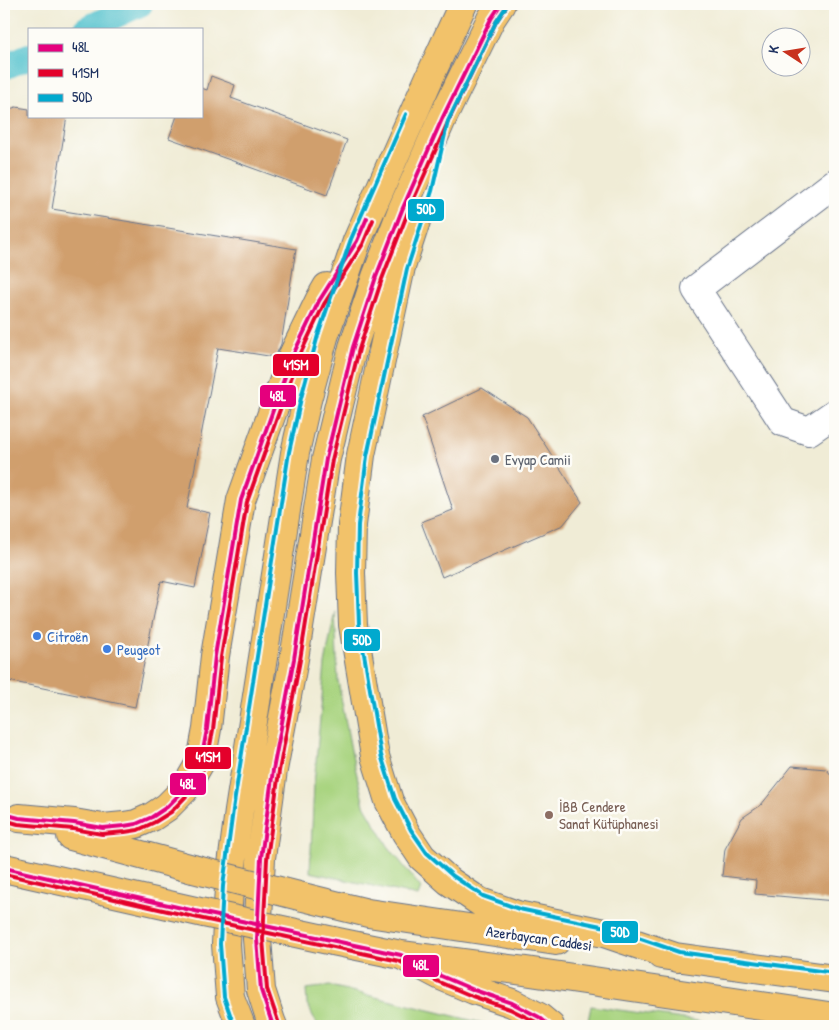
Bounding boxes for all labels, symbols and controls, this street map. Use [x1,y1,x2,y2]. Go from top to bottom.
legend [28,28,202,118]
north arrow [762,28,812,78]
text: 48L [72,36,90,57]
text: K [763,43,783,55]
text: 41SM [72,62,99,83]
text: 50D [72,86,93,107]
line badge: 50D [407,198,445,222]
text: 50D [417,199,436,218]
line badge: 41SM [272,353,320,377]
text: 41SM [283,355,309,374]
line badge: 48L [259,384,297,408]
text: 48L [270,386,287,405]
place label: Evyap Camii [505,449,571,470]
marker: Evyap Camii [489,453,501,465]
place label: Citroën [47,626,89,647]
line badge: 50D [343,628,381,652]
marker: Citroën [31,630,43,642]
text: 50D [353,630,372,649]
place label: Peugeot [117,639,161,660]
marker: Peugeot [101,643,113,655]
line badge: 41SM [184,746,232,770]
text: 41SM [195,747,221,766]
line badge: 48L [169,772,207,796]
text: 48L [180,774,197,793]
place label: İBB Cendere Sanat Kütüphanesi [559,796,659,834]
marker: İBB Cendere Sanat Kütüphanesi [543,809,555,821]
street label: Azerbaycan Caddesi [485,920,593,956]
line badge: 50D [601,920,639,944]
text: 50D [611,922,630,941]
line badge: 48L [402,954,440,978]
text: 48L [413,955,430,974]

